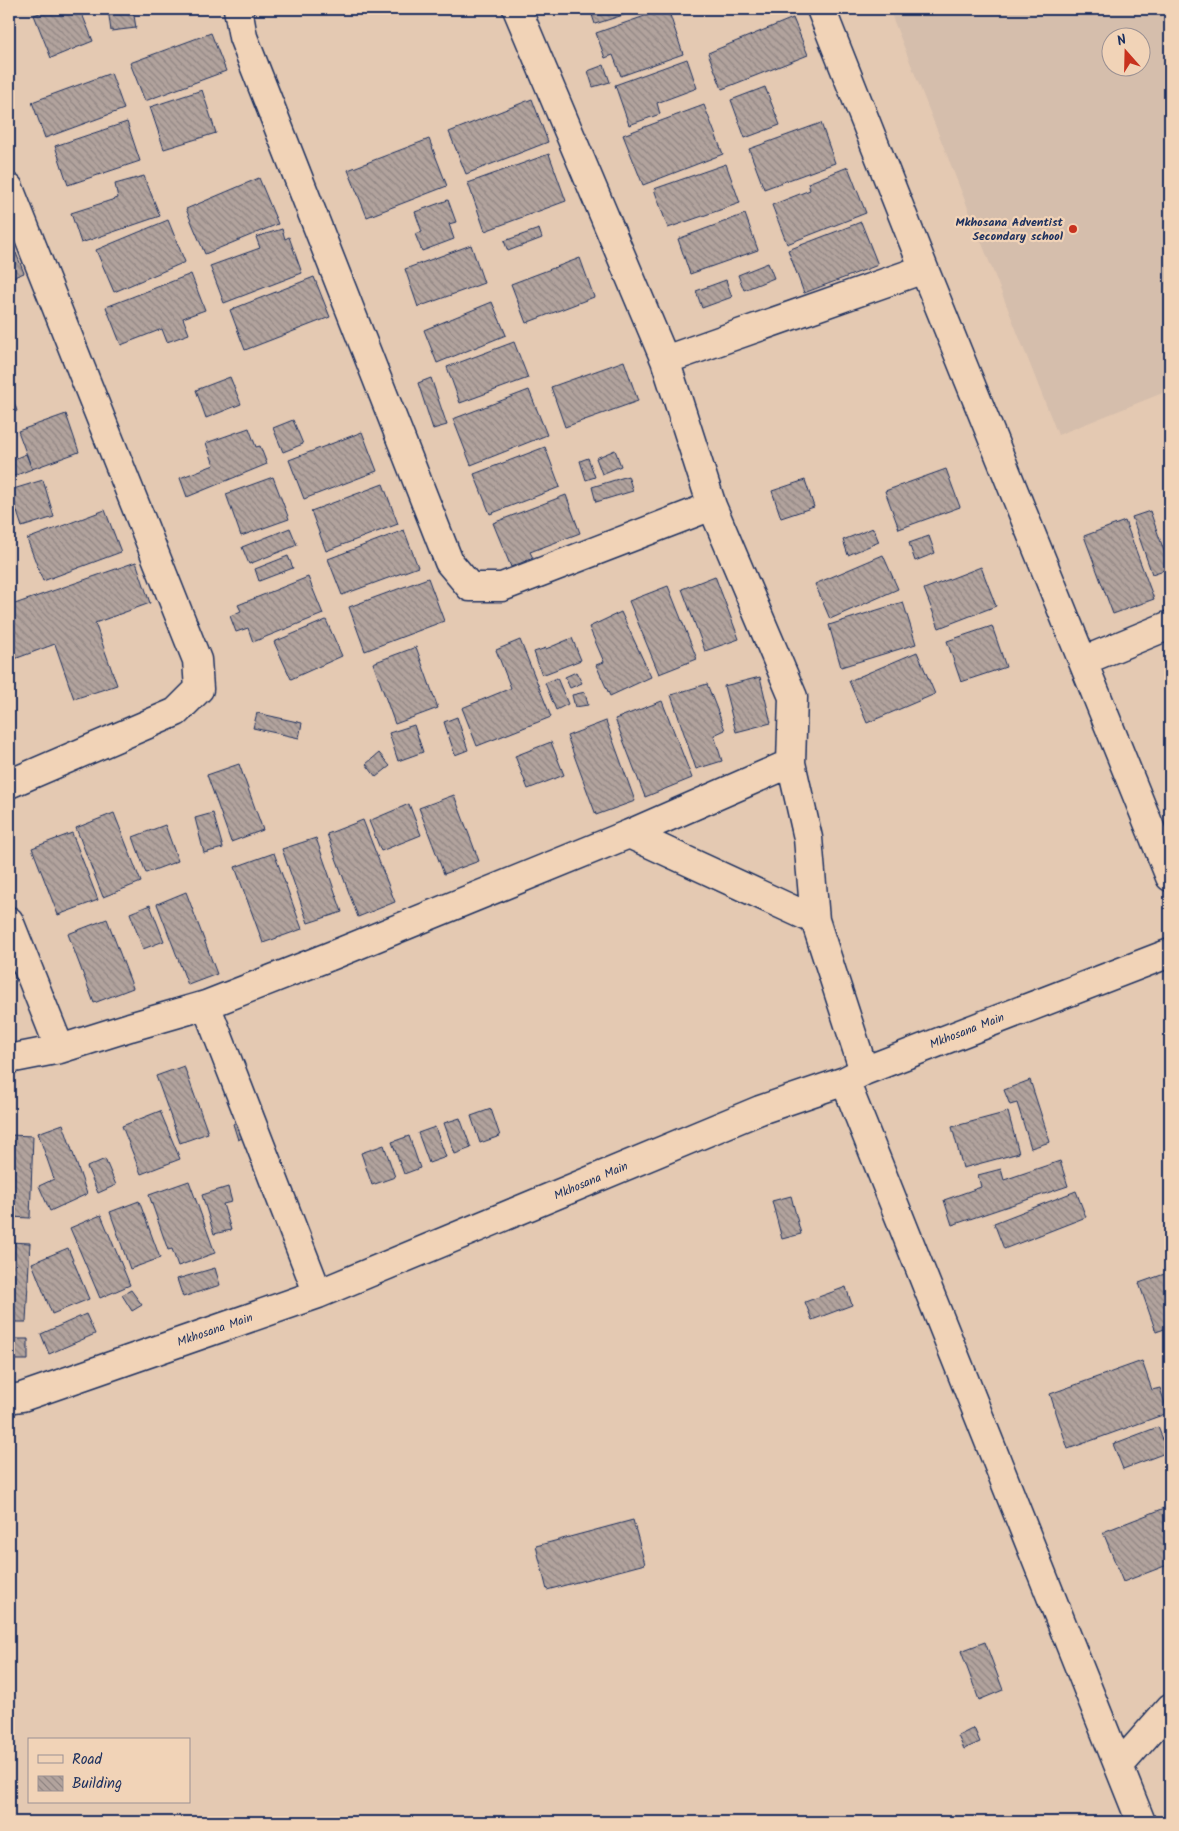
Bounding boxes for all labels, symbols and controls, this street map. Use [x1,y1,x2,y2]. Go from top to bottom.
north arrow [1102,28,1152,78]
text: N [1114,29,1130,53]
place label: Mkhosana Adventist Secondary school [956,213,1064,246]
marker: Mkhosana Adventist Secondary school [1067,223,1079,235]
street label: Mkhosana Main [927,1008,1007,1054]
street label: Mkhosana Main [551,1157,631,1205]
street label: Mkhosana Main [175,1308,255,1352]
legend [28,1738,190,1804]
text: Road [72,1748,103,1772]
text: Building [72,1772,122,1796]

